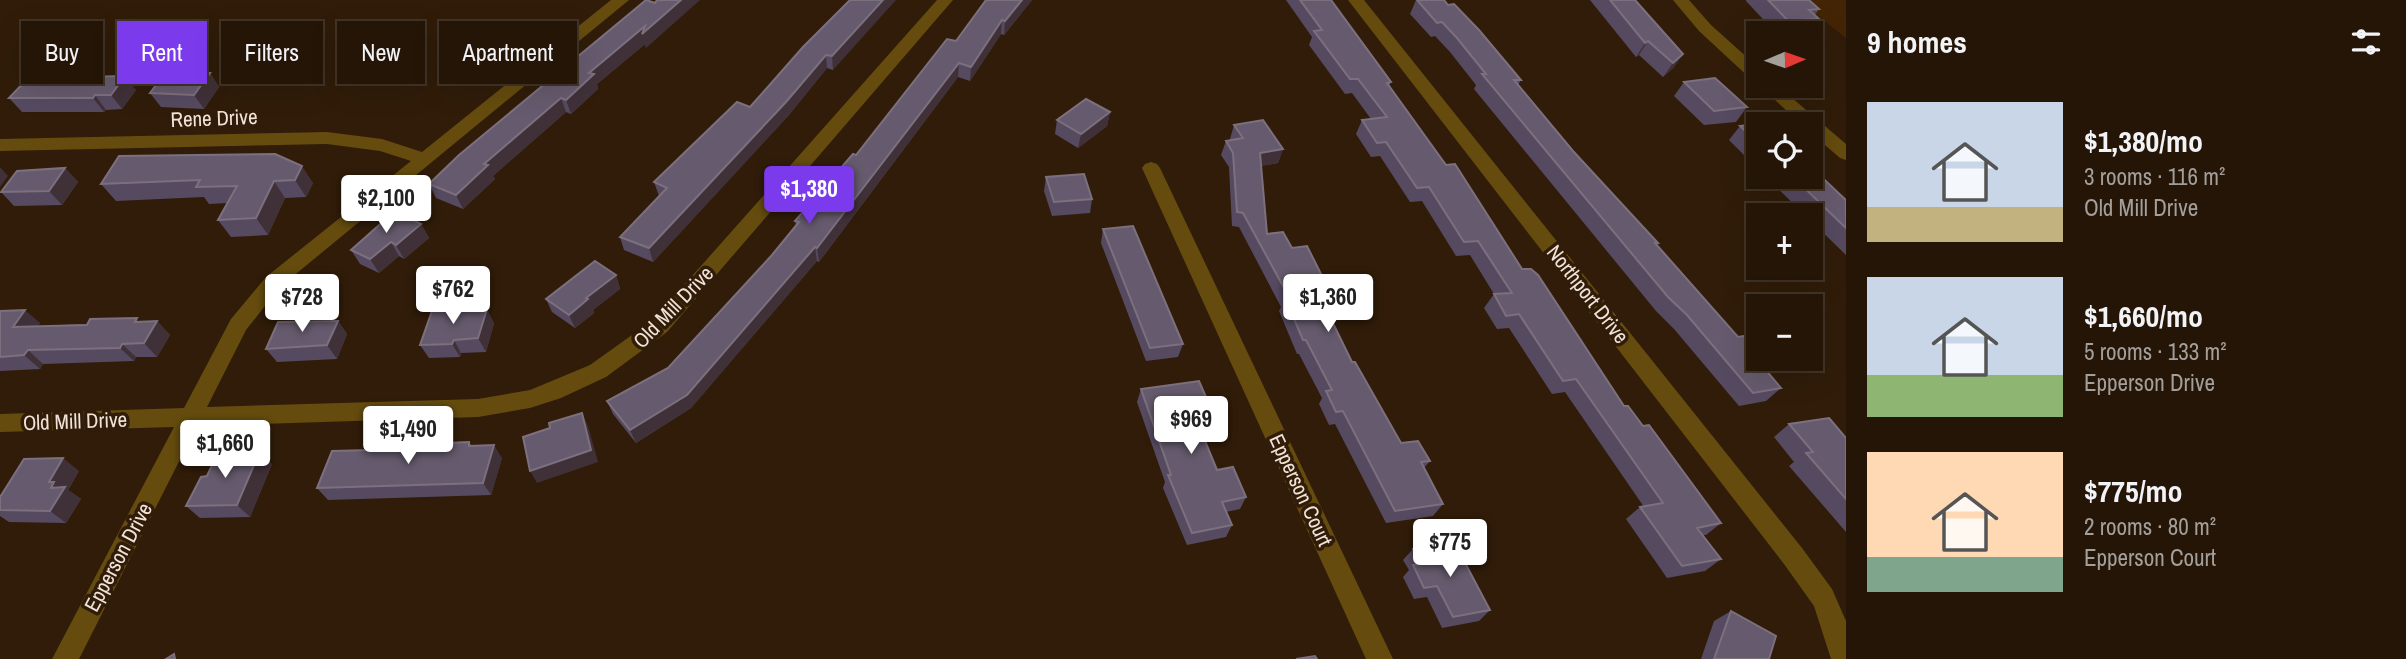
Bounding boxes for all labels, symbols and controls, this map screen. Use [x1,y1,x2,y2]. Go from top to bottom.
chip: Buy [21,21,103,84]
chip: Rent [117,21,207,84]
chip: Filters [221,21,323,84]
chip: New [337,21,425,84]
chip: Apartment [439,21,577,84]
north arrow [1746,21,1824,98]
map controls [1746,21,1823,371]
text: 9 homes [1867,22,1967,62]
icon: filters [2347,23,2385,61]
street label: Rene Drive [170,102,258,134]
button: locate [1746,112,1823,189]
text: $1,380/mo [2084,121,2203,161]
icon: home [1923,130,2007,214]
text: 3 rooms · 116 m² [2084,161,2225,192]
pin: $1,380 [752,166,866,226]
text: $1,380 [780,173,838,204]
pin: $2,100 [329,176,443,235]
text: $2,100 [357,182,415,213]
text: Old Mill Drive [2084,192,2198,223]
button: + [1746,203,1823,280]
street label: Northport Drive [1540,239,1636,349]
street label: Old Mill Drive [626,259,720,355]
pin: $762 [412,266,494,326]
text: $762 [432,273,474,304]
pin: $728 [261,274,343,334]
pin: $1,360 [1271,274,1385,334]
text: $728 [281,281,323,312]
text: $1,360 [1299,281,1357,312]
button: − [1746,294,1823,371]
text: $1,660/mo [2084,296,2203,336]
icon: home [1923,305,2007,389]
text: 5 rooms · 133 m² [2084,336,2227,367]
text: Epperson Drive [2084,367,2215,398]
pin: $969 [1150,396,1232,456]
text: $969 [1170,403,1212,434]
street label: Old Mill Drive [22,405,128,437]
pin: $1,490 [351,406,465,466]
text: $1,490 [379,413,437,444]
pin: $1,660 [168,420,282,480]
text: $1,660 [196,427,254,458]
street label: Epperson Court [1262,429,1340,551]
text: $775/mo [2084,471,2182,511]
icon: home [1923,480,2007,564]
street label: Epperson Drive [77,497,159,617]
text: 2 rooms · 80 m² [2084,511,2216,542]
pin: $775 [1409,520,1491,579]
text: $775 [1429,526,1471,557]
text: Epperson Court [2084,542,2216,573]

